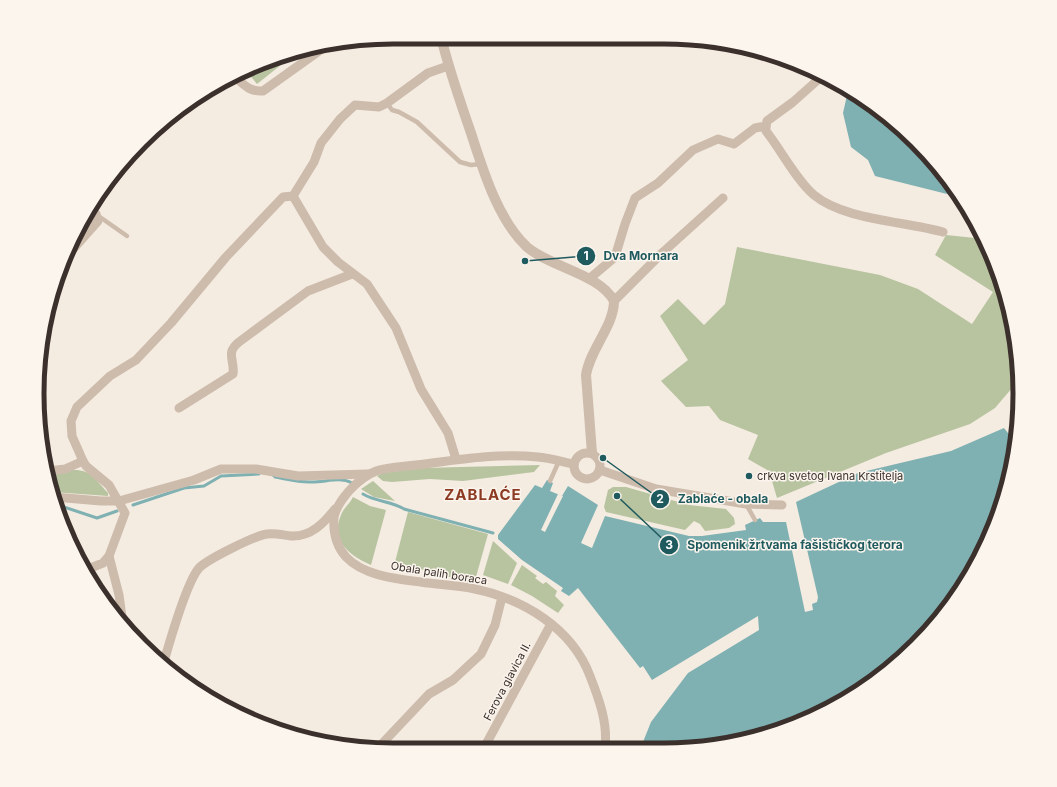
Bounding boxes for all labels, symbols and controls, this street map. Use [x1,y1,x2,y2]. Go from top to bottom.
callout: Dva Mornara [576,244,687,268]
text: 1 [583,248,589,263]
text: Dva Mornara [603,248,679,263]
place label: crkva svetog Ivana Krstitelja [757,469,903,483]
marker: crkva svetog Ivana Krstitelja [744,471,754,481]
district label: ZABLAĆE [444,485,522,504]
callout: Zablaće - obala [650,487,777,511]
text: 2 [656,491,664,506]
text: Zablaće - obala [678,491,768,506]
callout: Spomenik žrtvama fašističkog terora [659,533,911,557]
text: 3 [665,537,673,552]
text: Spomenik žrtvama fašističkog terora [687,537,903,552]
street label: Obala palih boraca [390,558,488,588]
street label: Ferova glavica II. [480,639,534,723]

